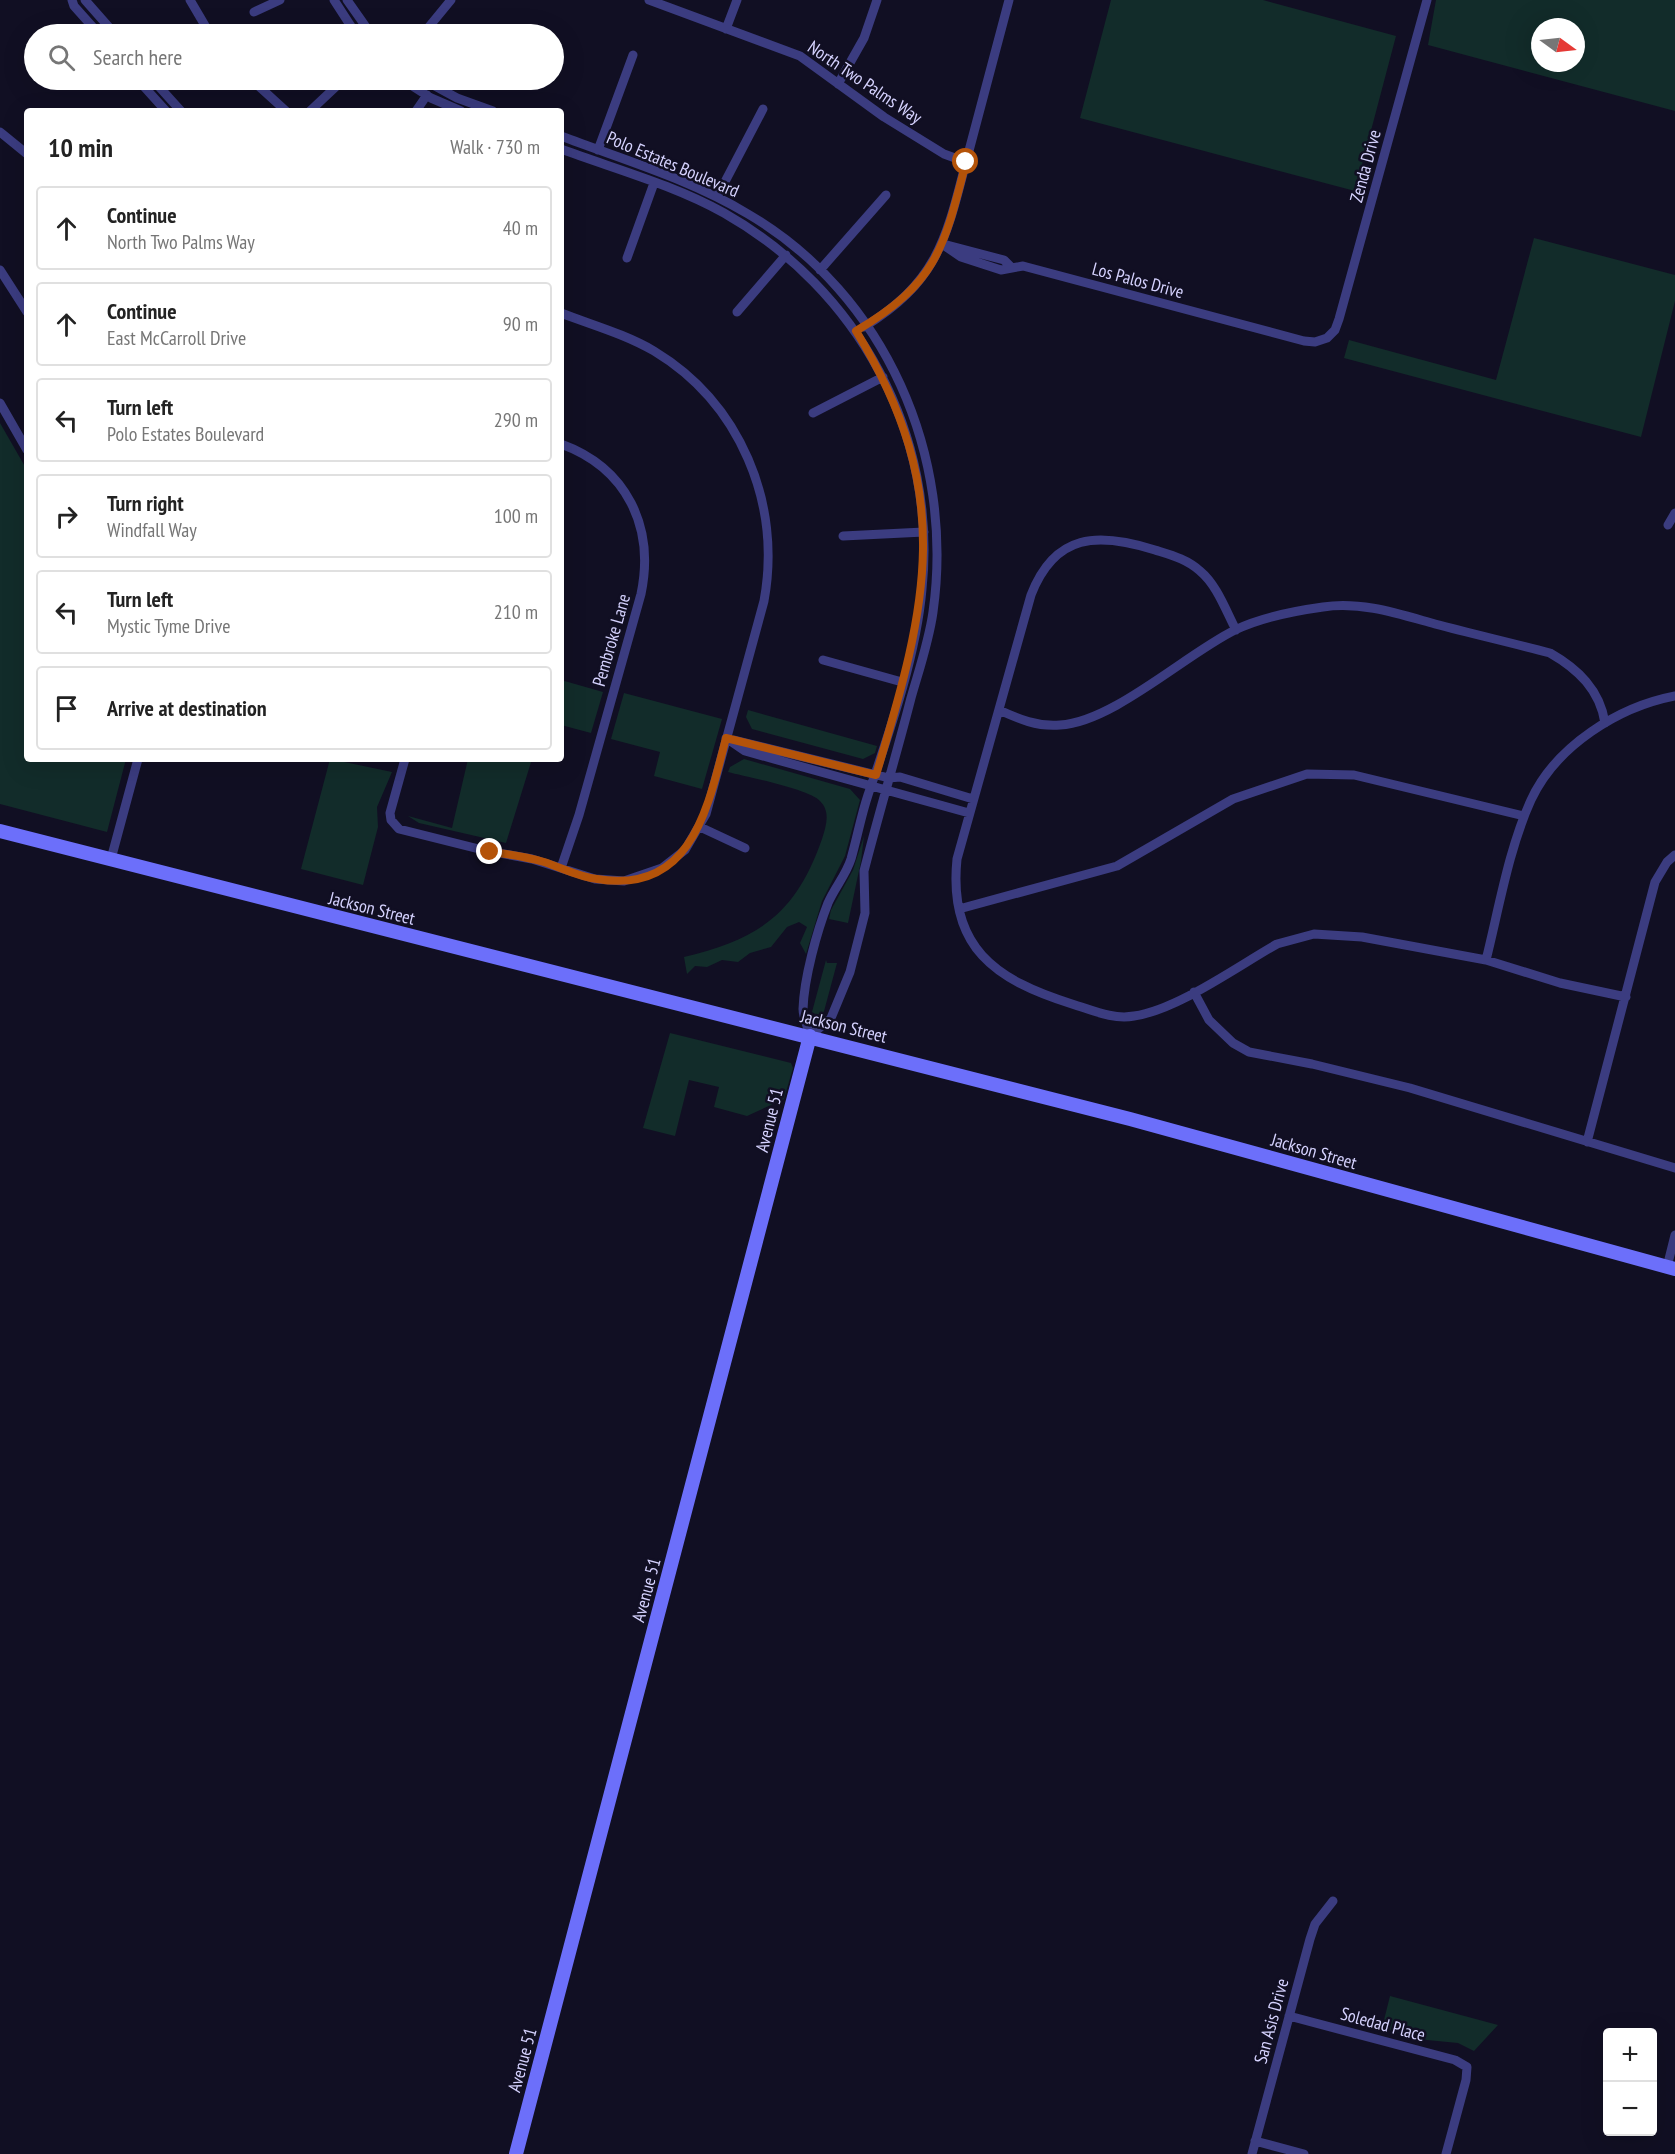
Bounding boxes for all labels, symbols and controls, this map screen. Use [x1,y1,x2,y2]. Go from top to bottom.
north arrow [1531,18,1585,72]
search box [24,24,564,90]
street label: North Two Palms Way [803,35,927,129]
icon: search [45,41,78,74]
text: Search here [93,43,182,71]
street label: Polo Estates Boulevard [603,126,743,202]
street label: Zenda Drive [1344,127,1386,205]
text: 10 min [48,131,113,164]
text: Walk · 730 m [450,134,540,160]
route start [952,148,978,174]
text: Continue [107,201,177,229]
icon: ahead [50,212,83,245]
text: 40 m [503,215,538,241]
text: North Two Palms Way [107,229,255,255]
street label: Los Palos Drive [1090,257,1186,303]
text: Continue [107,297,177,325]
icon: ahead [50,308,83,341]
text: 90 m [503,311,538,337]
text: East McCarroll Drive [107,325,246,351]
text: Turn left [107,393,173,421]
icon: left [50,404,83,437]
text: 290 m [494,407,538,433]
text: Polo Estates Boulevard [107,421,264,447]
text: Turn right [107,489,184,517]
icon: right [50,500,83,533]
text: 100 m [494,503,538,529]
text: Windfall Way [107,517,197,543]
text: Turn left [107,585,173,613]
street label: Pembroke Lane [587,591,635,689]
icon: left [50,596,83,629]
text: 210 m [494,599,538,625]
text: Mystic Tyme Drive [107,613,231,639]
icon: arrive [50,692,83,725]
text: Arrive at destination [107,694,267,722]
route end [476,838,502,864]
street label: Jackson Street [326,886,417,930]
street label: Jackson Street [798,1004,889,1048]
street label: Avenue 51 [750,1085,788,1155]
street label: Jackson Street [1268,1128,1359,1174]
street label: Avenue 51 [626,1555,666,1625]
street label: San Asis Drive [1249,1976,1293,2066]
street label: Soledad Place [1338,2002,1428,2046]
street label: Avenue 51 [502,2025,542,2095]
map controls [1603,2028,1657,2136]
button: + [1603,2028,1657,2082]
button: − [1603,2082,1657,2136]

